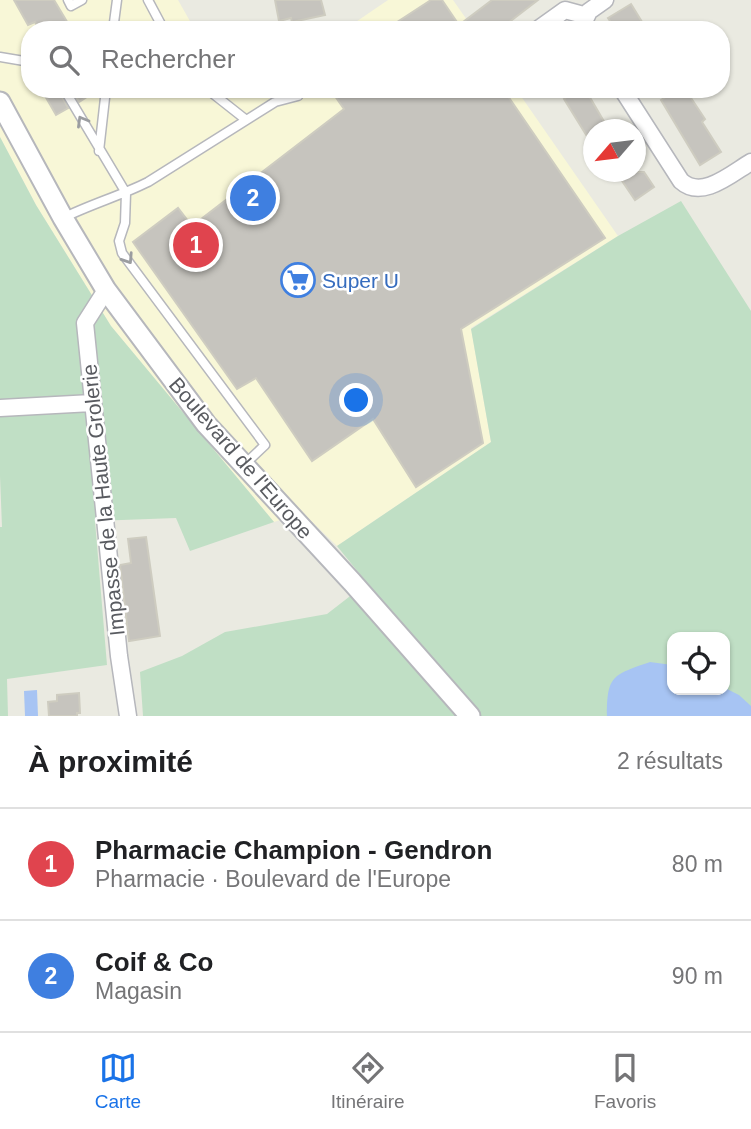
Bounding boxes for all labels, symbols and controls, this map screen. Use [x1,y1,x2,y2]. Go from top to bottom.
search box [21,21,730,98]
icon: search [45,41,83,79]
text: Rechercher [101,44,235,74]
one-way arrow [77,115,90,128]
north arrow [583,119,646,182]
pin: 2 [230,172,276,224]
pin: 1 [173,219,219,271]
one-way arrow [119,251,132,264]
supermarket icon: Super U [279,261,317,299]
place label: Super U [322,269,399,292]
street label: Impasse de la Haute Grolerie [77,363,129,637]
street label: Boulevard de l'Europe [165,373,317,543]
your location [339,383,373,417]
map controls [667,632,730,695]
button: locate [667,632,730,695]
text: À proximité [28,745,193,778]
text: 2 résultats [617,748,723,774]
text: Pharmacie Champion - Gendron [95,835,492,865]
text: 1 [45,851,57,877]
text: 80 m [672,851,723,877]
text: Pharmacie · Boulevard de l'Europe [95,866,451,892]
text: Coif & Co [95,947,213,977]
text: 2 [45,963,57,989]
text: 90 m [672,963,723,989]
text: Magasin [95,978,182,1004]
tab: Carte [95,1049,141,1113]
tab: Itinéraire [331,1049,405,1113]
tab: Favoris [594,1049,656,1113]

